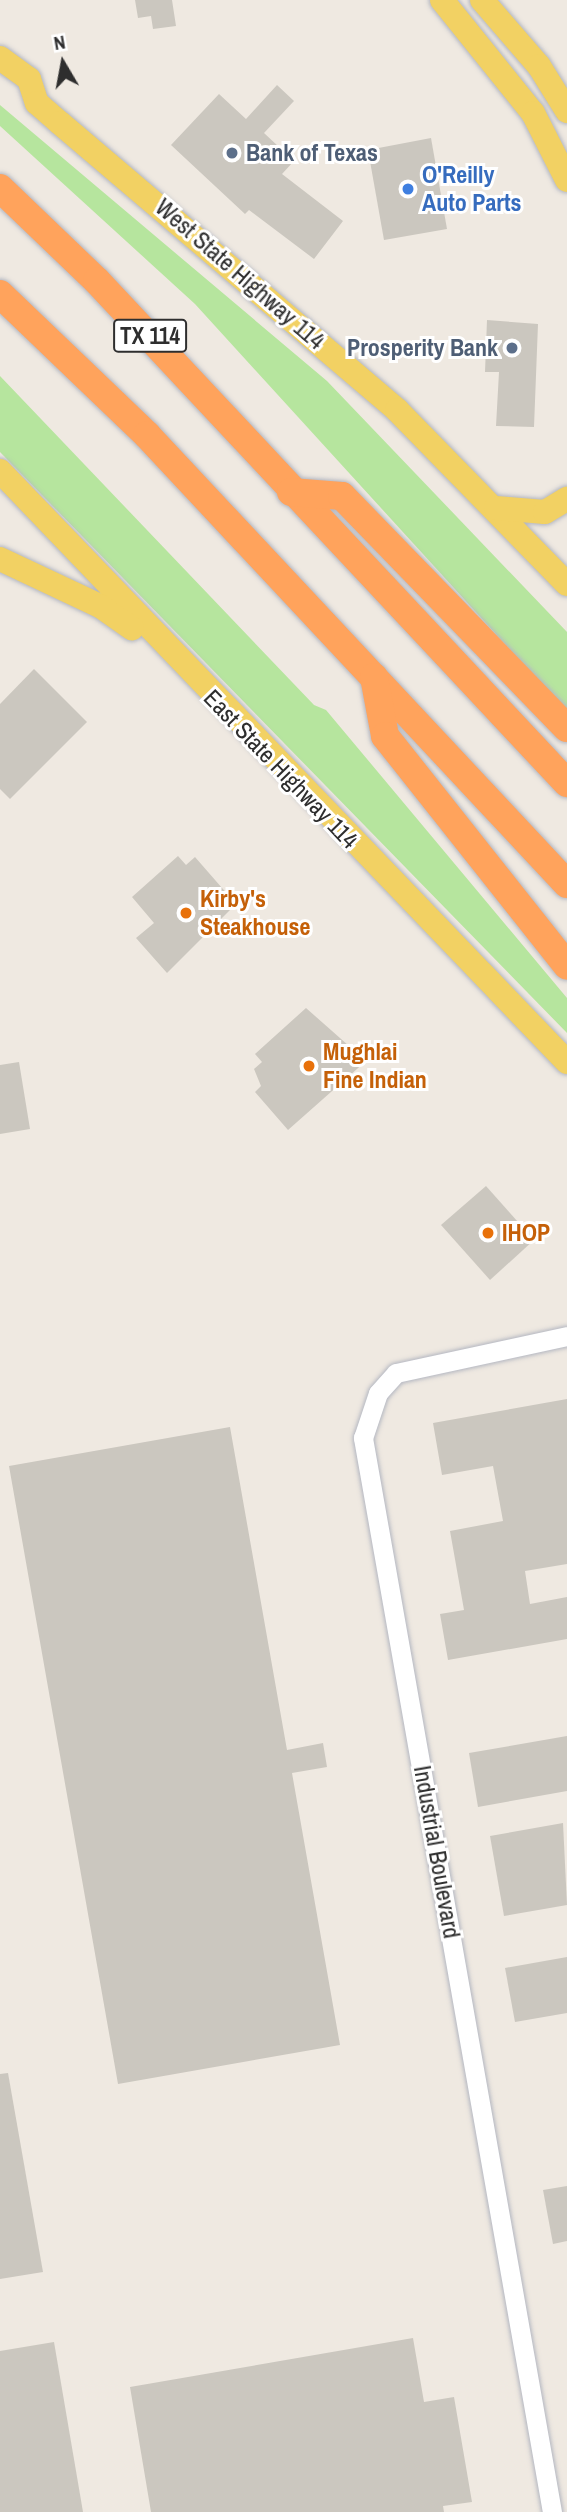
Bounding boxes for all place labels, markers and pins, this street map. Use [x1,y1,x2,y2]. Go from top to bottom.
place label: Bank of Texas [246,139,378,167]
marker: Bank of Texas [224,145,240,161]
place label: O'Reilly Auto Parts [422,161,522,217]
marker: O'Reilly Auto Parts [400,181,416,197]
place label: Prosperity Bank [347,334,498,362]
marker: Prosperity Bank [504,340,520,356]
place label: Kirby's Steakhouse [200,885,310,941]
marker: Kirby's Steakhouse [178,905,194,921]
place label: Mughlai Fine Indian [323,1038,427,1094]
marker: Mughlai Fine Indian [301,1058,317,1074]
place label: IHOP [502,1219,550,1247]
marker: IHOP [480,1225,496,1241]

